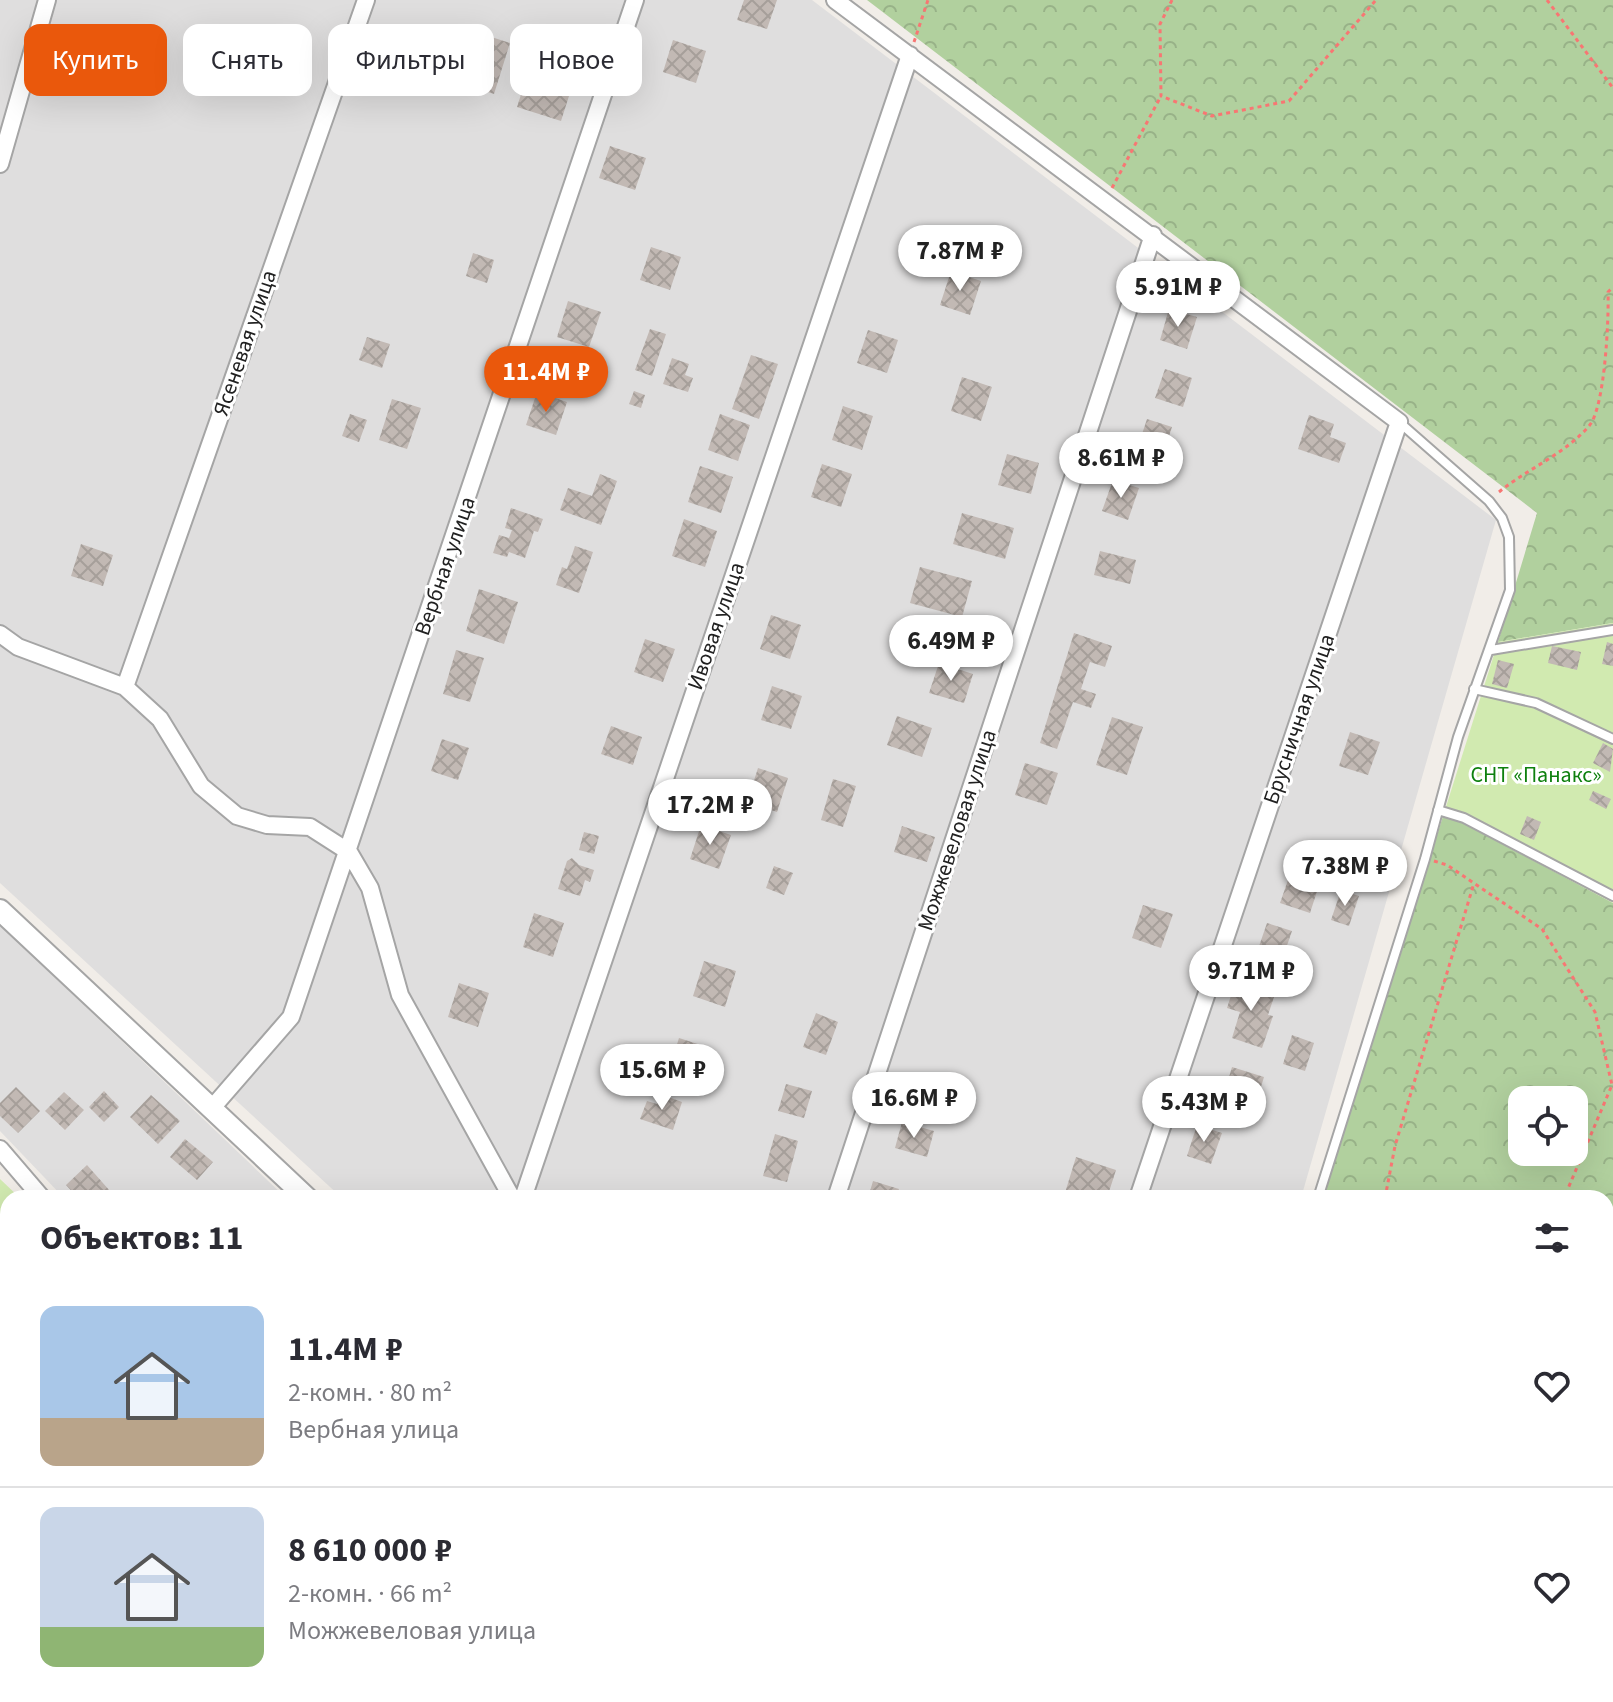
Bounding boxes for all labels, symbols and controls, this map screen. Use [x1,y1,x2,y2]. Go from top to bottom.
chip: Купить [24,24,167,96]
chip: Снять [183,24,312,96]
chip: Фильтры [328,24,494,96]
chip: Новое [510,24,642,96]
pin: 7.87M ₽ [886,225,1034,293]
text: 7.87M ₽ [916,232,1004,269]
pin: 5.91M ₽ [1104,261,1252,329]
street label: Ясеневая улица [205,266,285,420]
text: 5.91M ₽ [1134,268,1222,305]
pin: 11.4M ₽ [472,346,620,414]
text: 11.4M ₽ [502,353,590,390]
pin: 8.61M ₽ [1047,432,1195,500]
text: 8.61M ₽ [1077,439,1165,476]
street label: Вербная улица [406,492,484,640]
street label: Ивовая улица [679,558,753,694]
pin: 6.49M ₽ [877,615,1025,683]
text: 6.49M ₽ [907,622,995,659]
street label: Брусничная улица [1255,630,1343,808]
street label: Можжевеловая улица [909,725,1005,935]
park label: СНТ «Панакс» [1470,759,1602,791]
pin: 17.2M ₽ [636,779,784,847]
text: 17.2M ₽ [666,786,754,823]
pin: 7.38M ₽ [1271,840,1419,908]
text: 7.38M ₽ [1301,847,1389,884]
pin: 9.71M ₽ [1177,945,1325,1013]
text: 9.71M ₽ [1207,952,1295,989]
pin: 15.6M ₽ [588,1044,736,1112]
text: 15.6M ₽ [618,1051,706,1088]
pin: 16.6M ₽ [840,1072,988,1140]
pin: 5.43M ₽ [1130,1076,1278,1144]
text: 16.6M ₽ [870,1079,958,1116]
text: 5.43M ₽ [1160,1083,1248,1120]
map controls [1508,1086,1588,1166]
button: locate [1508,1086,1588,1166]
text: Объектов: 11 [40,1214,243,1263]
icon: filters [1530,1216,1574,1260]
text: 11.4M ₽ [288,1325,403,1374]
icon: home [104,1338,200,1434]
icon: heart [1530,1364,1574,1408]
text: 2-комн. · 80 m² [288,1374,452,1411]
text: Вербная улица [288,1411,459,1448]
text: 8 610 000 ₽ [288,1526,452,1575]
icon: home [104,1539,200,1635]
icon: heart [1530,1565,1574,1609]
text: 2-комн. · 66 m² [288,1575,452,1612]
text: Можжевеловая улица [288,1612,536,1649]

